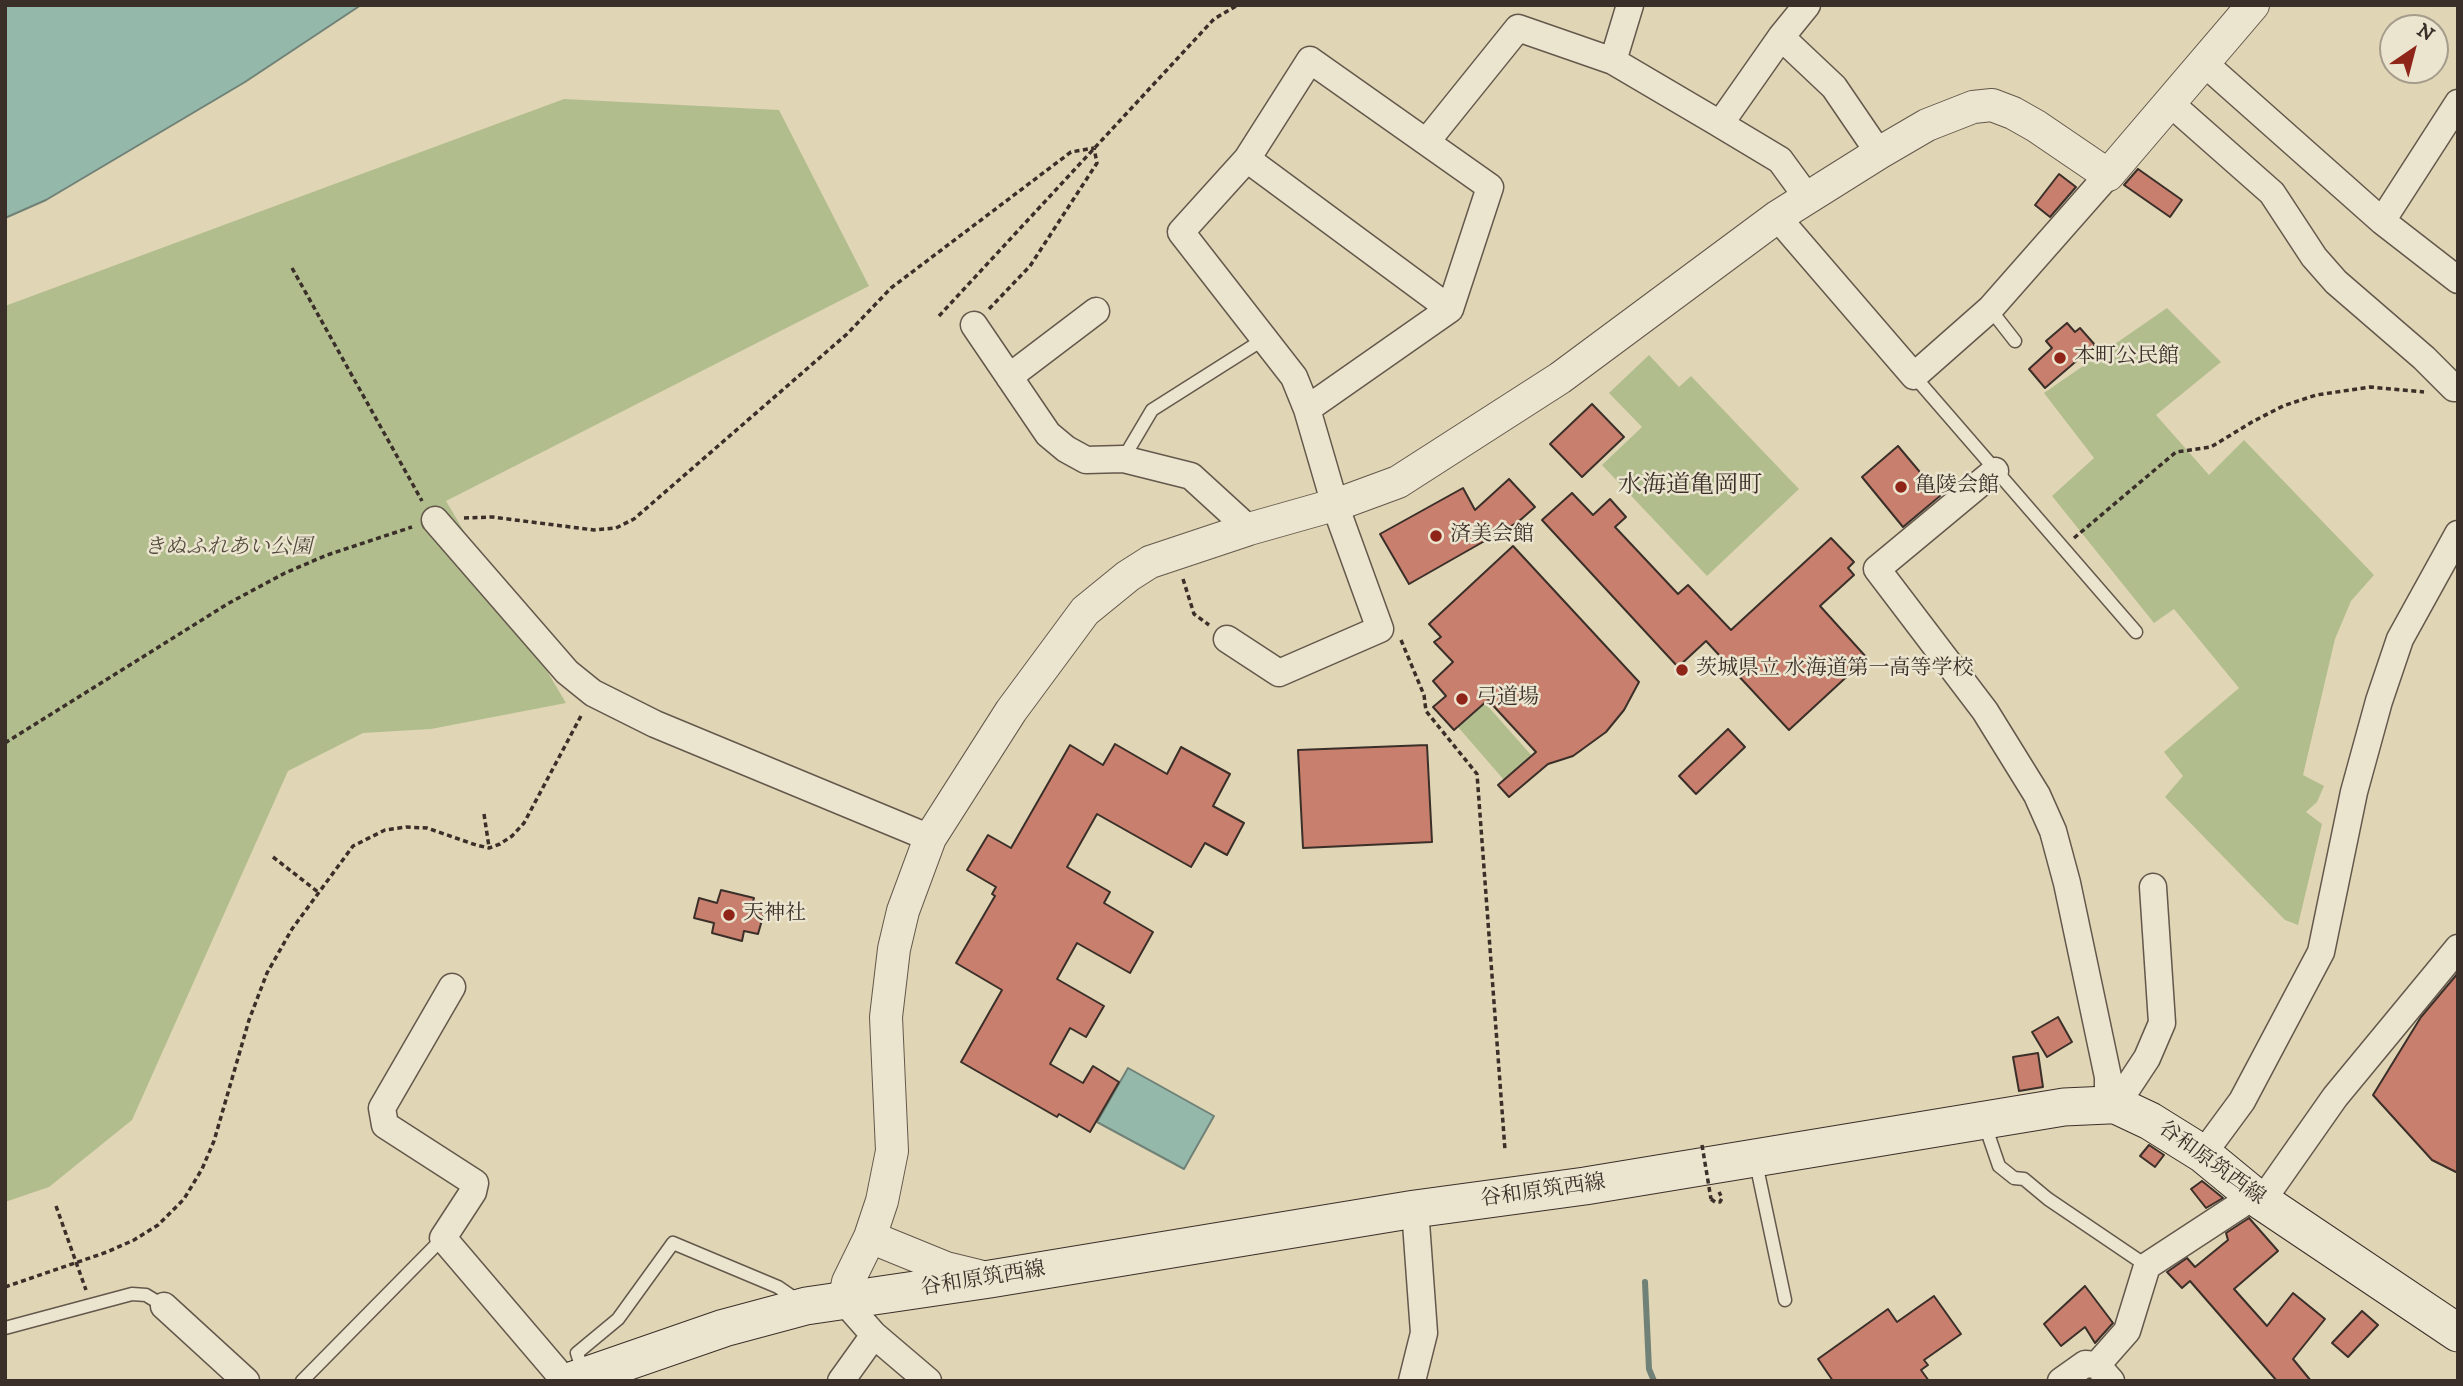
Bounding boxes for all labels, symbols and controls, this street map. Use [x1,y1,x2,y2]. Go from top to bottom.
north arrow [2379,14,2449,84]
text: N [2412,19,2438,47]
place label: 本町公民館 [2074,345,2179,371]
marker: 本町公民館 [2052,350,2068,366]
district label: 水海道亀岡町 [1618,473,1762,501]
place label: 亀陵会館 [1915,474,1999,500]
marker: 亀陵会館 [1893,479,1909,495]
place label: 済美会館 [1450,523,1534,549]
marker: 済美会館 [1428,528,1444,544]
park label: きぬふれあい公園 [144,536,312,562]
place label: 茨城県立 水海道第一高等学校 [1696,657,1974,683]
marker: 茨城県立 水海道第一高等学校 [1674,662,1690,678]
place label: 弓道場 [1476,686,1539,712]
marker: 弓道場 [1454,691,1470,707]
place label: 天神社 [743,902,806,928]
marker: 天神社 [721,907,737,923]
street label: 谷和原筑西線 [2153,1117,2269,1211]
street label: 谷和原筑西線 [1479,1171,1607,1213]
street label: 谷和原筑西線 [919,1258,1047,1302]

